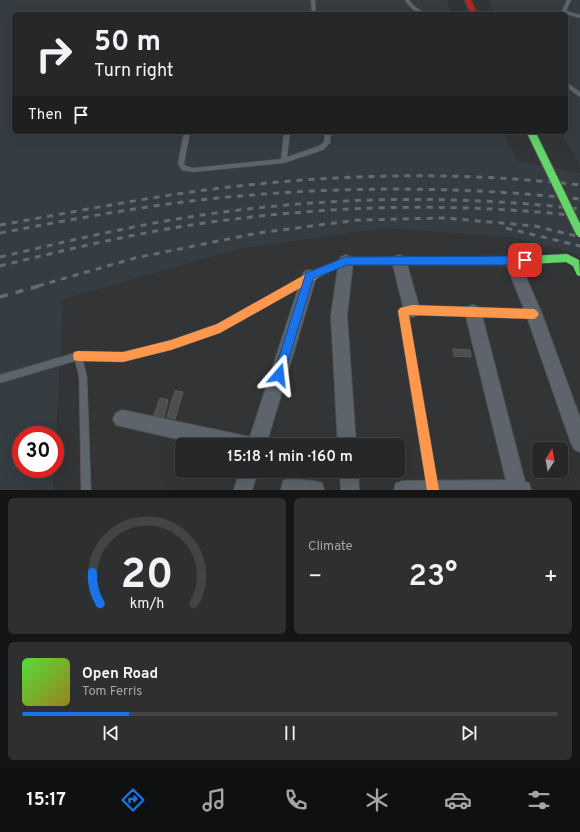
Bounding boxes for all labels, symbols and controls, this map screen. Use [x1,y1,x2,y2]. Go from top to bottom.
text: 50 m [94,25,161,61]
icon: right [28,28,80,80]
text: Turn right [94,60,174,83]
icon: arrive [70,104,92,126]
text: Then [28,106,62,125]
pin [508,243,542,277]
icon: arrive [514,249,536,271]
position arrow [258,354,300,396]
speed limit sign: 30 [12,426,64,478]
north arrow [532,442,568,478]
map controls [532,442,568,478]
text: 15:18 · 1 min · 160 m [227,448,353,467]
text: Climate [308,539,353,555]
text: 20 [121,550,173,603]
text: 23° [409,559,457,596]
text: − [308,564,322,591]
text: + [544,564,558,591]
text: km/h [130,595,164,613]
text: Open Road [82,665,158,684]
text: Tom Ferris [82,684,142,700]
icon: previous [100,722,122,744]
icon: pause [279,722,301,744]
icon: next [458,722,480,744]
icon: directions [119,786,147,814]
icon: music [200,786,228,814]
icon: phone [282,786,310,814]
icon: climate [363,786,391,814]
icon: car [444,786,472,814]
icon: filters [525,786,553,814]
text: 15:17 [27,789,66,812]

